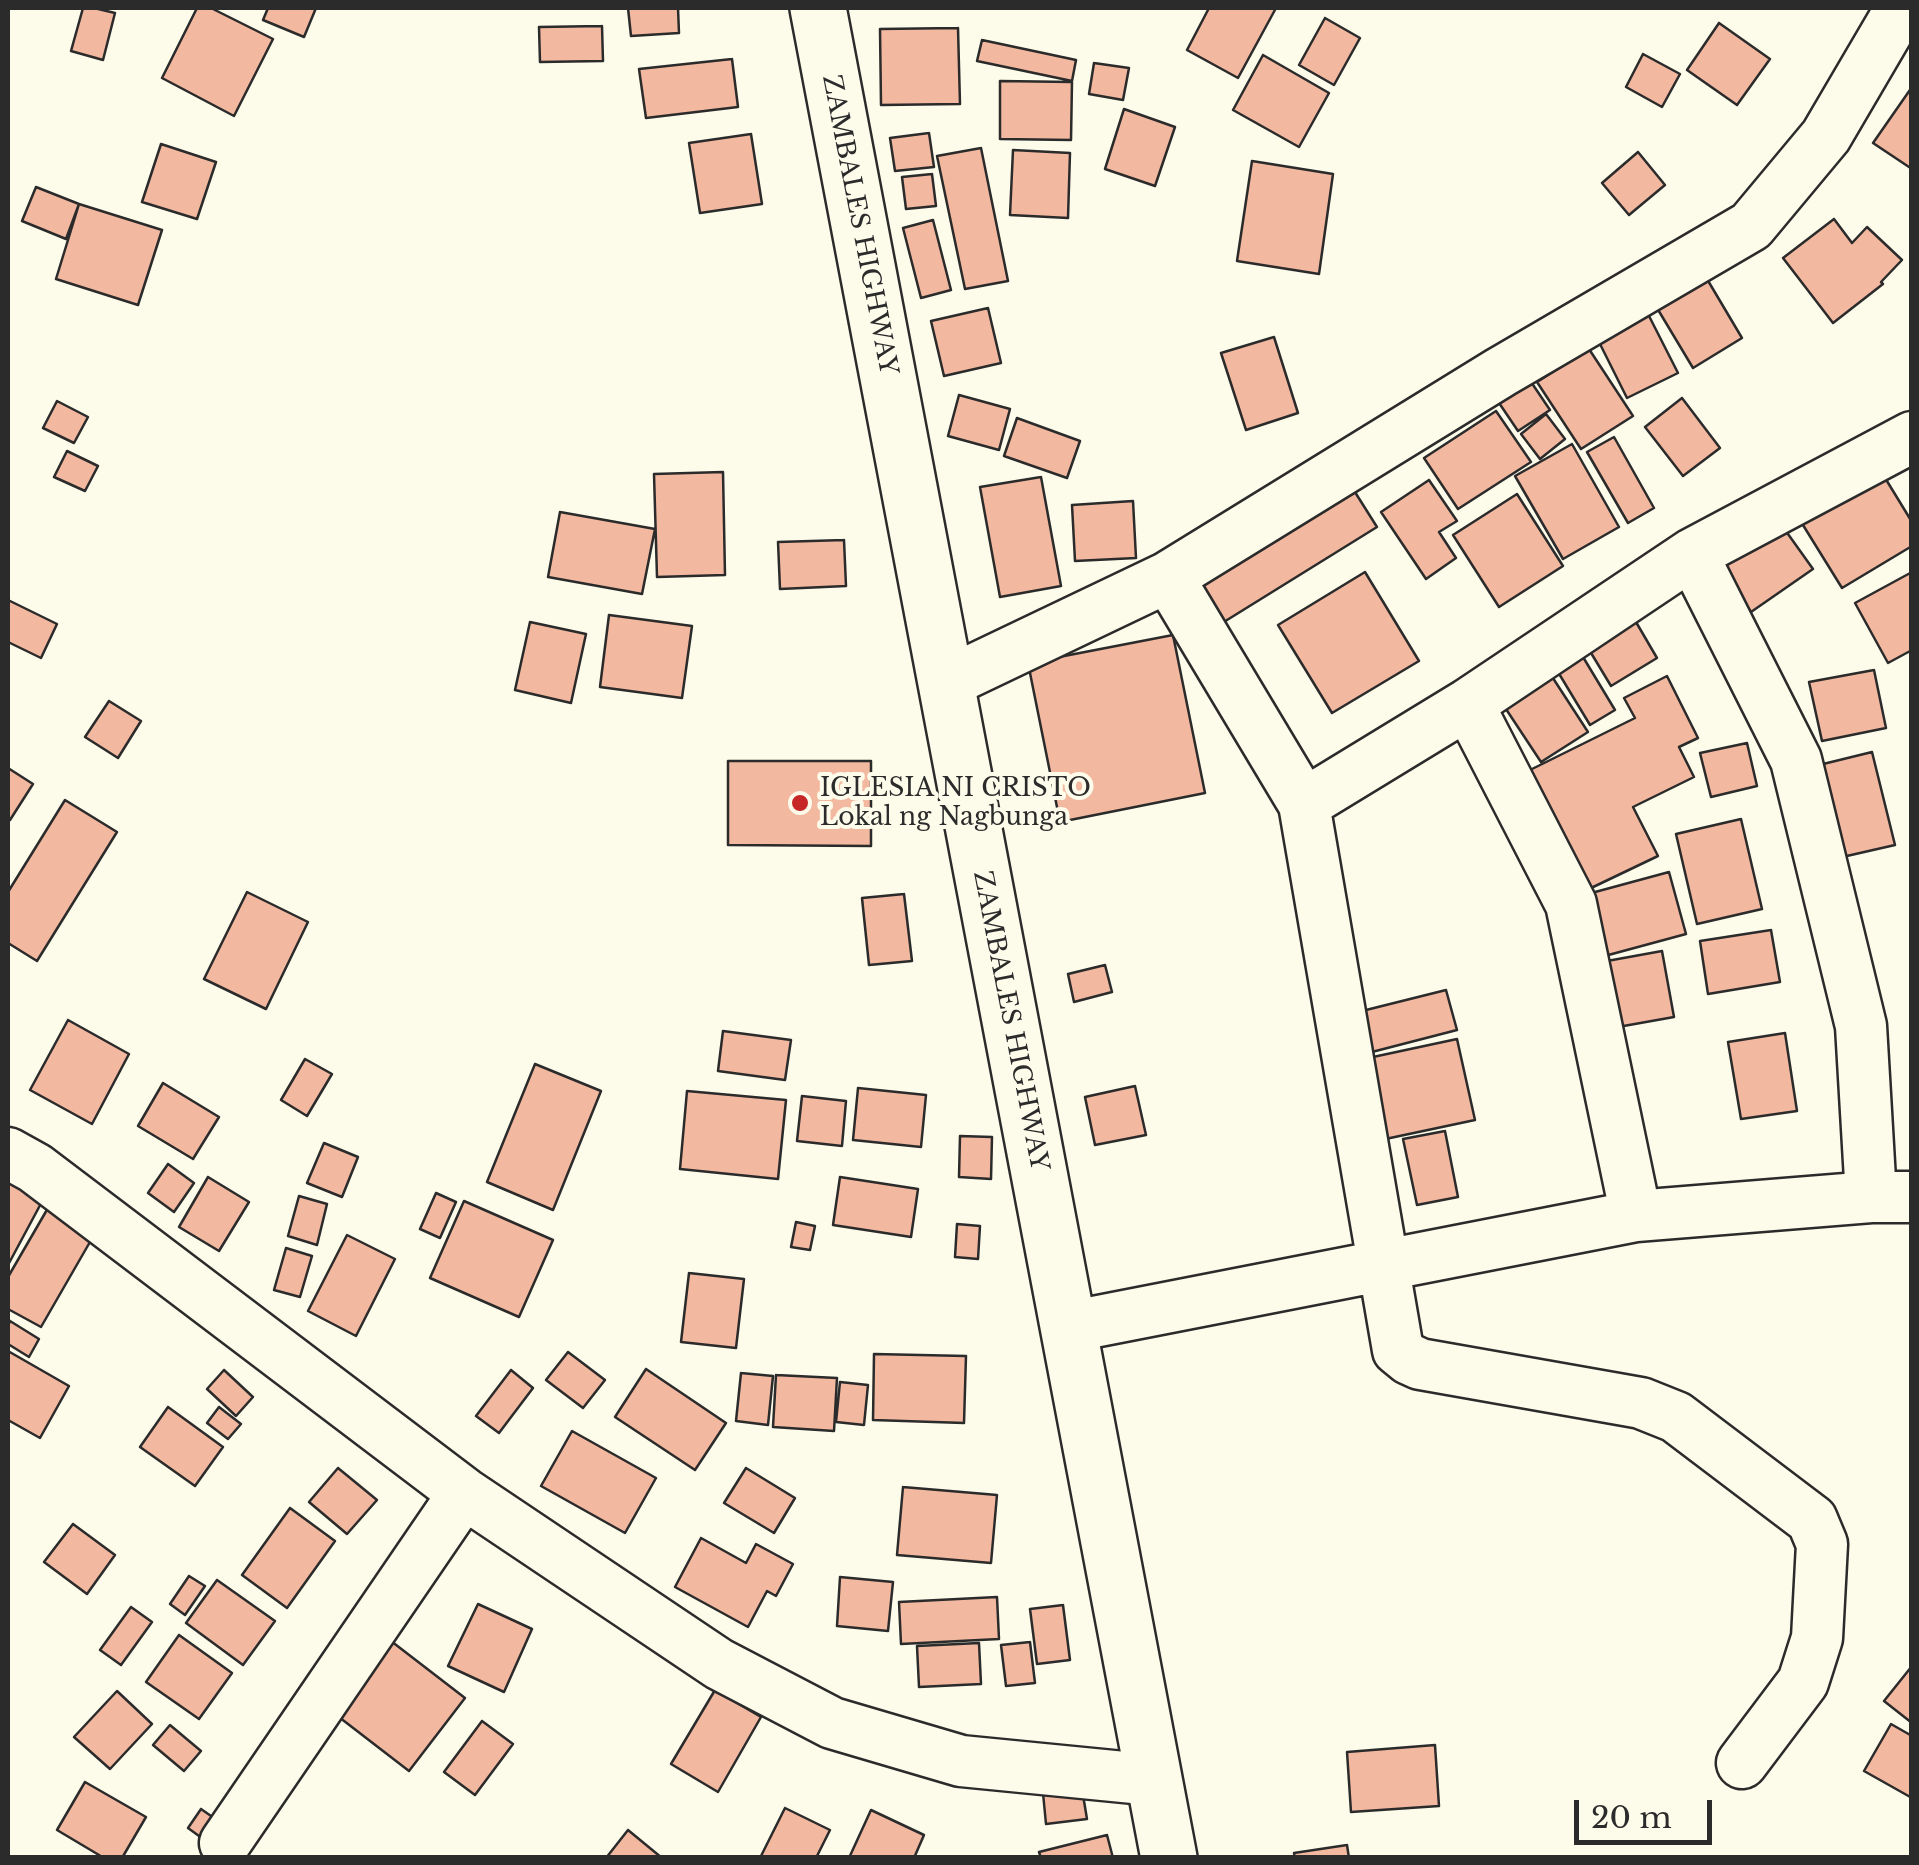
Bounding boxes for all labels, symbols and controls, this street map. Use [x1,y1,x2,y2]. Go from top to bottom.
street label: ZAMBALES HIGHWAY [815,72,903,378]
place label: IGLESIA NI CRISTO Lokal ng Nagbunga [820,774,1091,833]
marker: IGLESIA NI CRISTO Lokal ng Nagbunga [789,792,811,814]
street label: ZAMBALES HIGHWAY [966,868,1054,1174]
scale bar [1579,1780,1716,1842]
text: 20 m [1591,1799,1672,1836]

